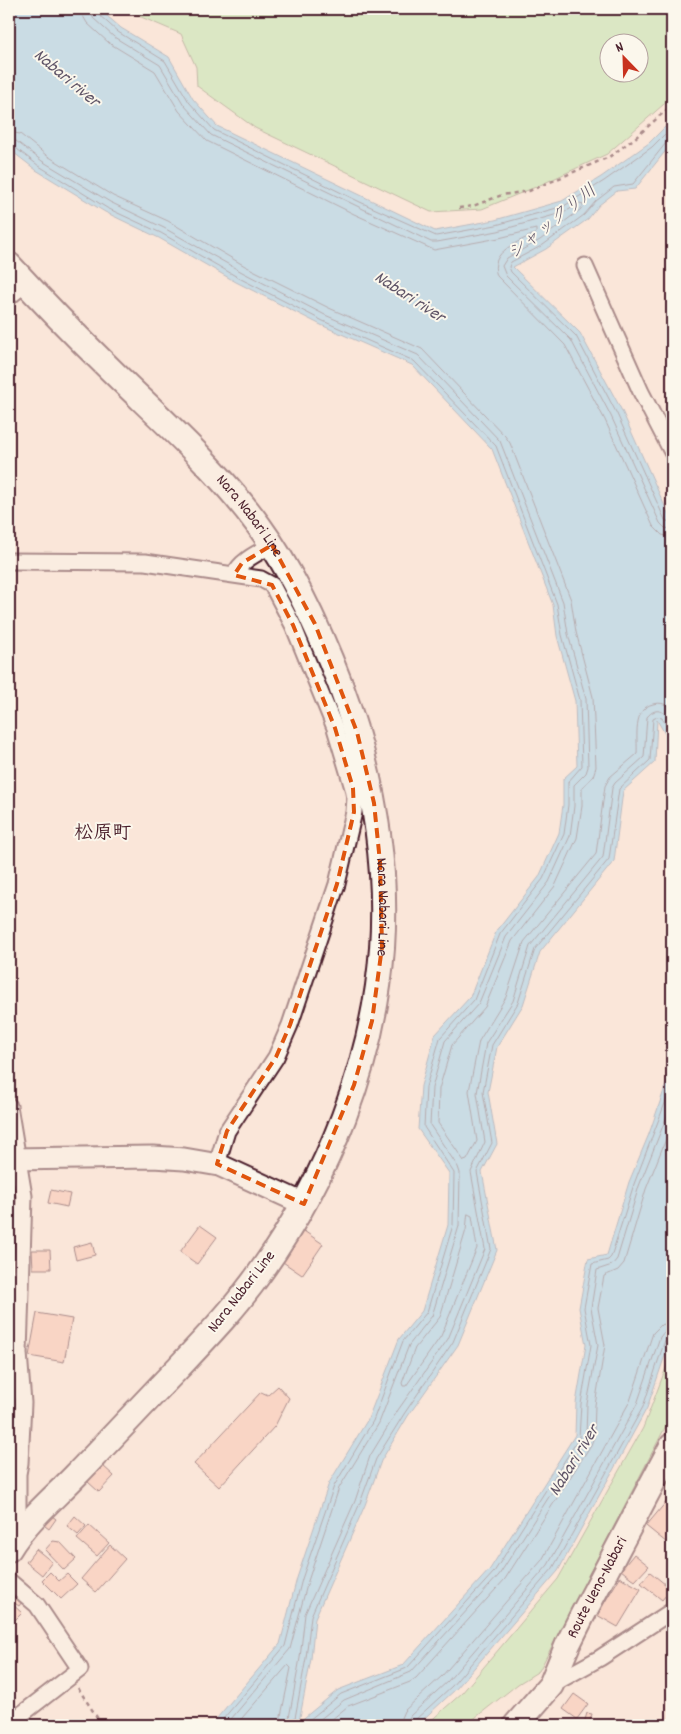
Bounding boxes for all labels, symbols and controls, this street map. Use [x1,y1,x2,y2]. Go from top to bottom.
north arrow [598,32,648,82]
text: N [613,37,627,58]
water label: Nabari river [27,44,106,116]
water label: シャックリ川 [503,179,603,267]
water label: Nabari river [369,266,451,331]
street label: Nara Nabari Line [210,469,289,562]
district label: 松原町 [74,821,132,848]
street label: Nara Nabari Line [369,857,395,957]
street label: Nara Nabari Line [203,1246,281,1338]
water label: Nabari river [543,1419,608,1501]
street label: Route Ueno-Nabari [561,1533,633,1642]

